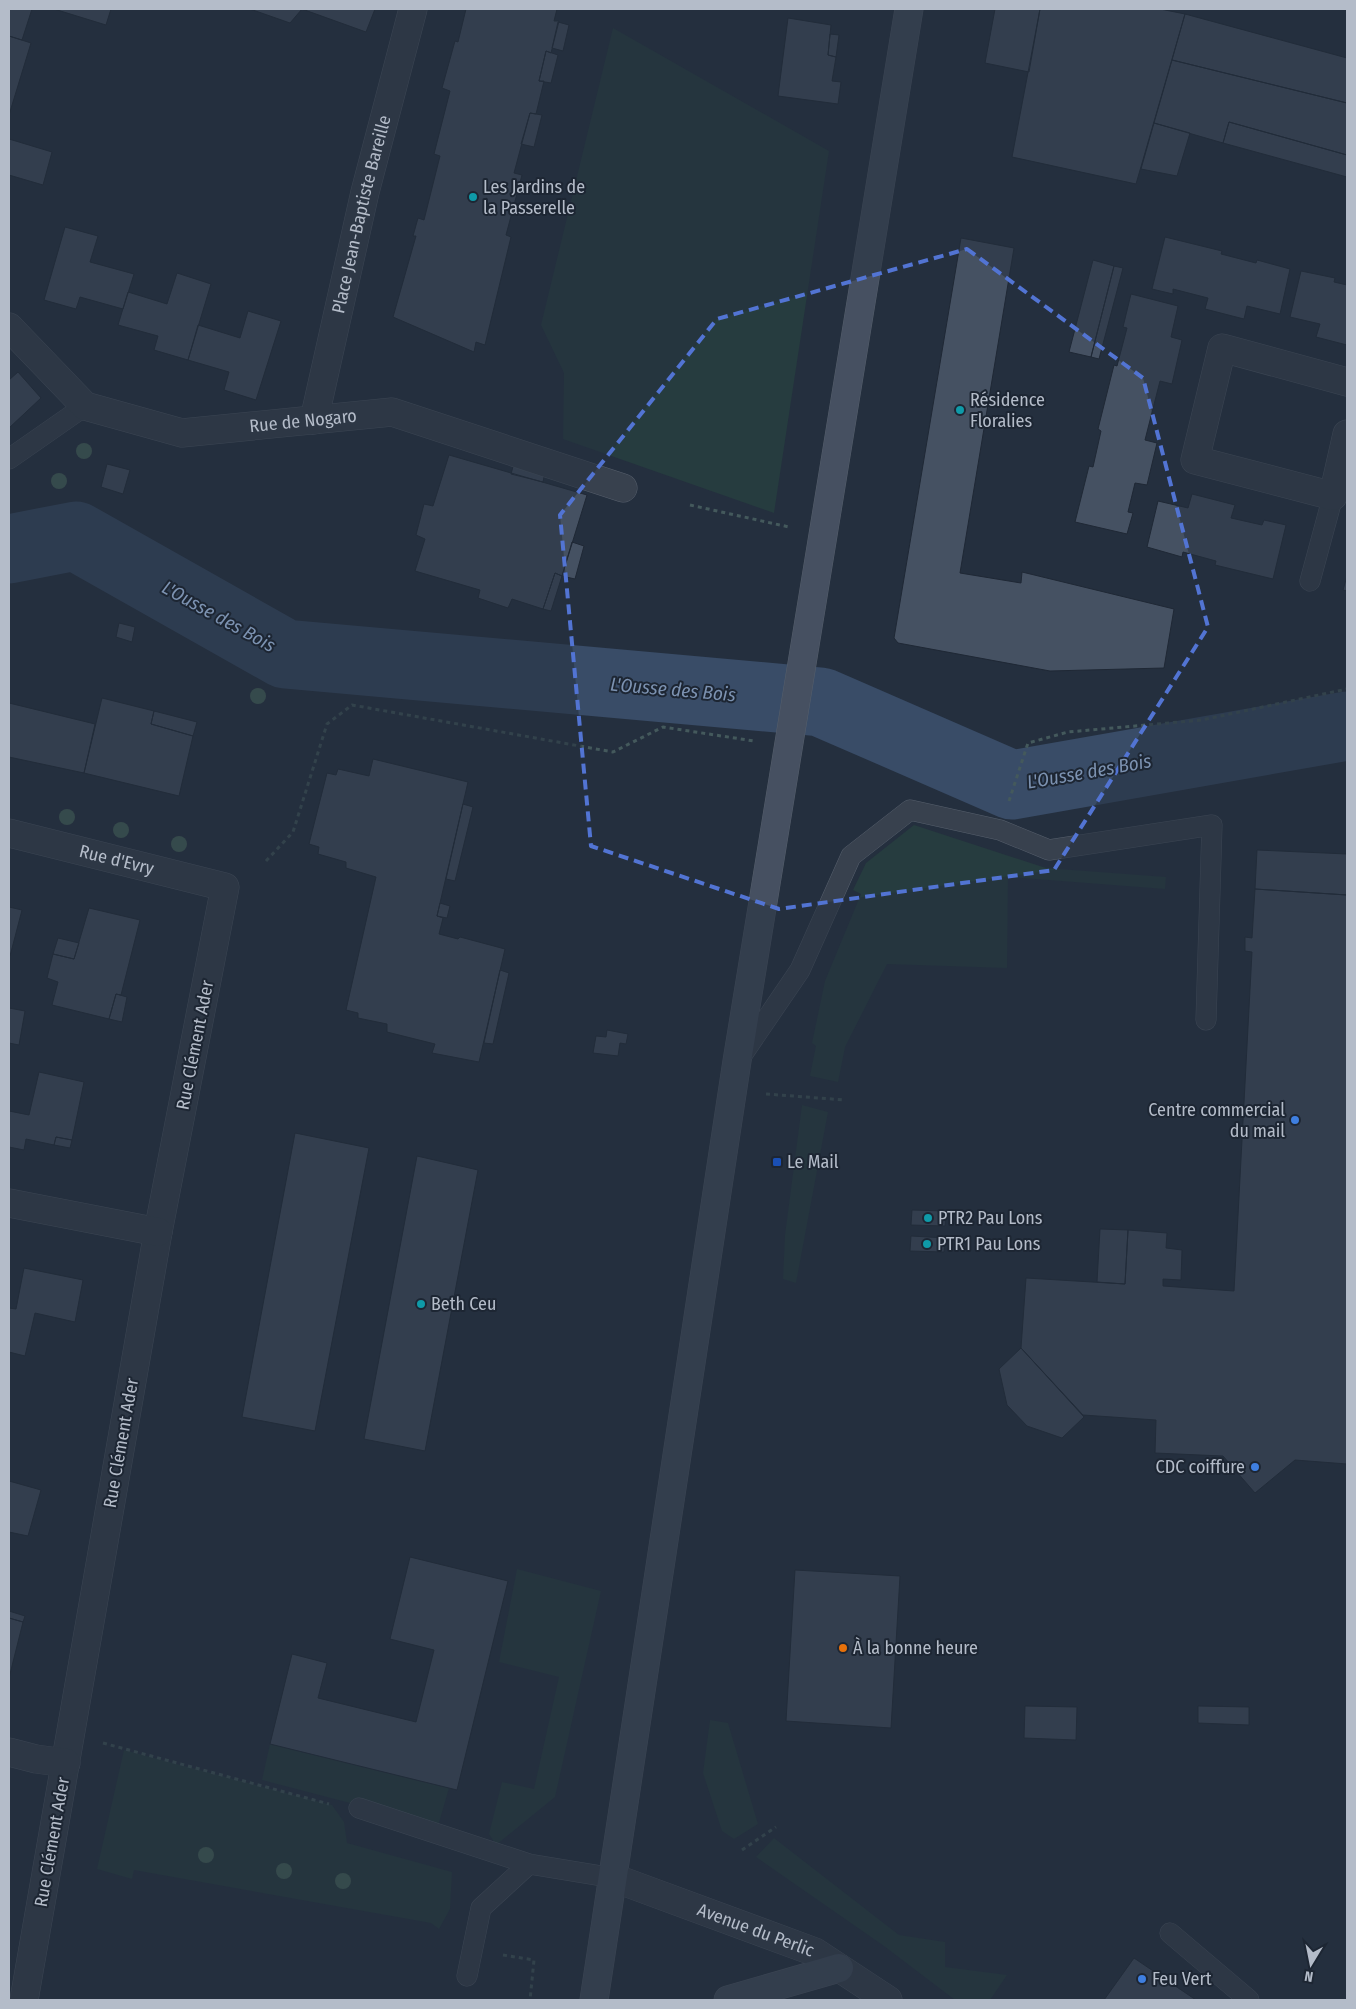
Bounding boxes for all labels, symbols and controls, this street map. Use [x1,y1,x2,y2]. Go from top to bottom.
street label: Place Jean-Baptiste Bareille [327,113,396,316]
place label: Les Jardins de la Passerelle [483,176,585,219]
marker: Les Jardins de la Passerelle [467,191,479,203]
place label: Résidence Floralies [970,389,1045,432]
marker: Résidence Floralies [954,404,966,416]
street label: Rue de Nogaro [248,405,358,437]
water label: L'Ousse des Bois [158,576,279,657]
water label: L'Ousse des Bois [609,673,737,706]
water label: L'Ousse des Bois [1025,749,1153,794]
street label: Rue d'Evry [77,840,156,880]
street label: Rue Clément Ader [172,978,218,1112]
place label: Centre commercial du mail [1148,1099,1285,1142]
marker: Centre commercial du mail [1289,1114,1301,1126]
place label: Le Mail [787,1151,839,1173]
marker: Le Mail [771,1156,783,1168]
place label: PTR2 Pau Lons [938,1207,1043,1229]
marker: PTR2 Pau Lons [922,1212,934,1224]
place label: PTR1 Pau Lons [937,1233,1041,1255]
marker: PTR1 Pau Lons [921,1238,933,1250]
place label: Beth Ceu [431,1293,496,1315]
marker: Beth Ceu [415,1298,427,1310]
street label: Rue Clément Ader [99,1376,143,1510]
place label: CDC coiffure [1156,1456,1245,1478]
marker: CDC coiffure [1249,1461,1261,1473]
place label: À la bonne heure [853,1636,978,1659]
marker: À la bonne heure [837,1642,849,1654]
street label: Rue Clément Ader [30,1775,74,1909]
street label: Avenue du Perlic [694,1899,817,1962]
north arrow [1286,1939,1336,1989]
text: N [1303,1967,1314,1985]
place label: Feu Vert [1152,1968,1212,1990]
marker: Feu Vert [1136,1973,1148,1985]

